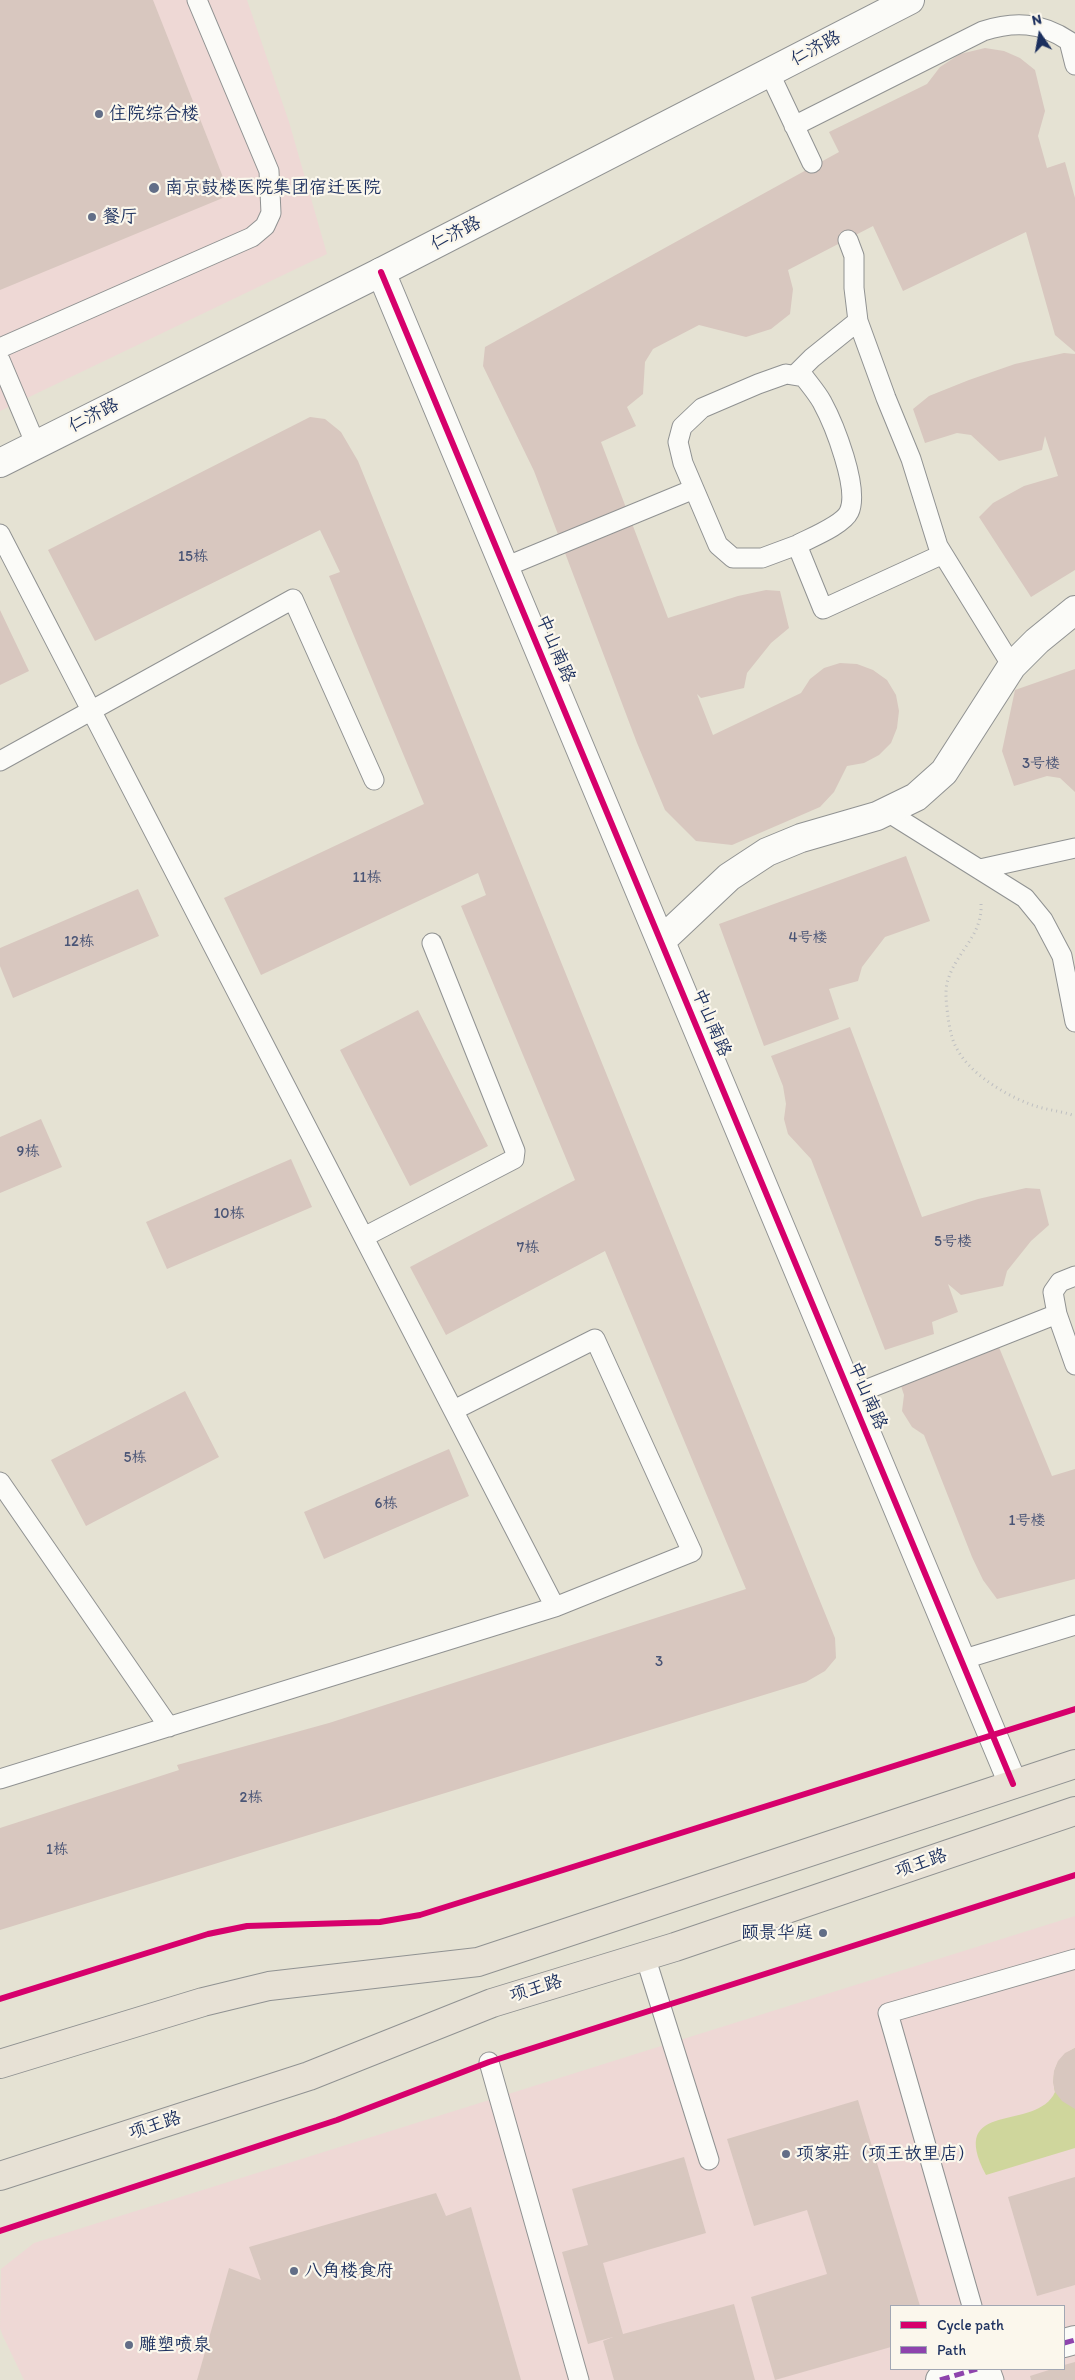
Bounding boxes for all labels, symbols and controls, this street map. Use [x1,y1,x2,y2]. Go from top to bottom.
north arrow [1015,10,1065,60]
text: N [1030,11,1043,29]
street label: 仁济路 [787,27,845,71]
place label: 住院综合楼 [109,103,199,125]
marker: 住院综合楼 [93,108,105,120]
place label: 南京鼓楼医院集团宿迁医院 [165,177,381,199]
marker: 南京鼓楼医院集团宿迁医院 [147,181,161,195]
place label: 餐厅 [102,206,138,228]
marker: 餐厅 [86,211,98,223]
street label: 仁济路 [427,212,485,256]
street label: 仁济路 [65,394,123,438]
house number: 15栋 [178,548,208,566]
street label: 中山南路 [531,612,579,686]
house number: 3号楼 [1022,755,1060,773]
house number: 11栋 [353,869,381,887]
house number: 4号楼 [788,929,828,947]
house number: 12栋 [64,933,94,951]
street label: 中山南路 [687,986,735,1060]
house number: 9栋 [17,1143,39,1161]
house number: 10栋 [213,1205,245,1223]
house number: 5号楼 [934,1233,972,1251]
house number: 7栋 [517,1239,539,1257]
street label: 中山南路 [843,1359,891,1433]
house number: 5栋 [124,1449,146,1467]
house number: 6栋 [375,1495,397,1513]
house number: 1号楼 [1009,1512,1045,1530]
house number: 3 [655,1653,663,1671]
house number: 2栋 [240,1789,262,1807]
house number: 1栋 [46,1841,68,1859]
street label: 项王路 [892,1845,950,1883]
place label: 颐景华庭 [741,1922,813,1944]
marker: 颐景华庭 [817,1927,829,1939]
street label: 项王路 [507,1971,565,2007]
street label: 项王路 [126,2107,184,2145]
place label: 项家莊（项王故里店） [796,2143,976,2165]
marker: 项家莊（项王故里店） [780,2148,792,2160]
place label: 八角楼食府 [304,2260,394,2282]
marker: 八角楼食府 [288,2265,300,2277]
legend [890,2305,1065,2370]
text: Cycle path [937,2316,1004,2334]
place label: 雕塑喷泉 [139,2334,211,2356]
marker: 雕塑喷泉 [123,2339,135,2351]
text: Path [937,2341,966,2359]

